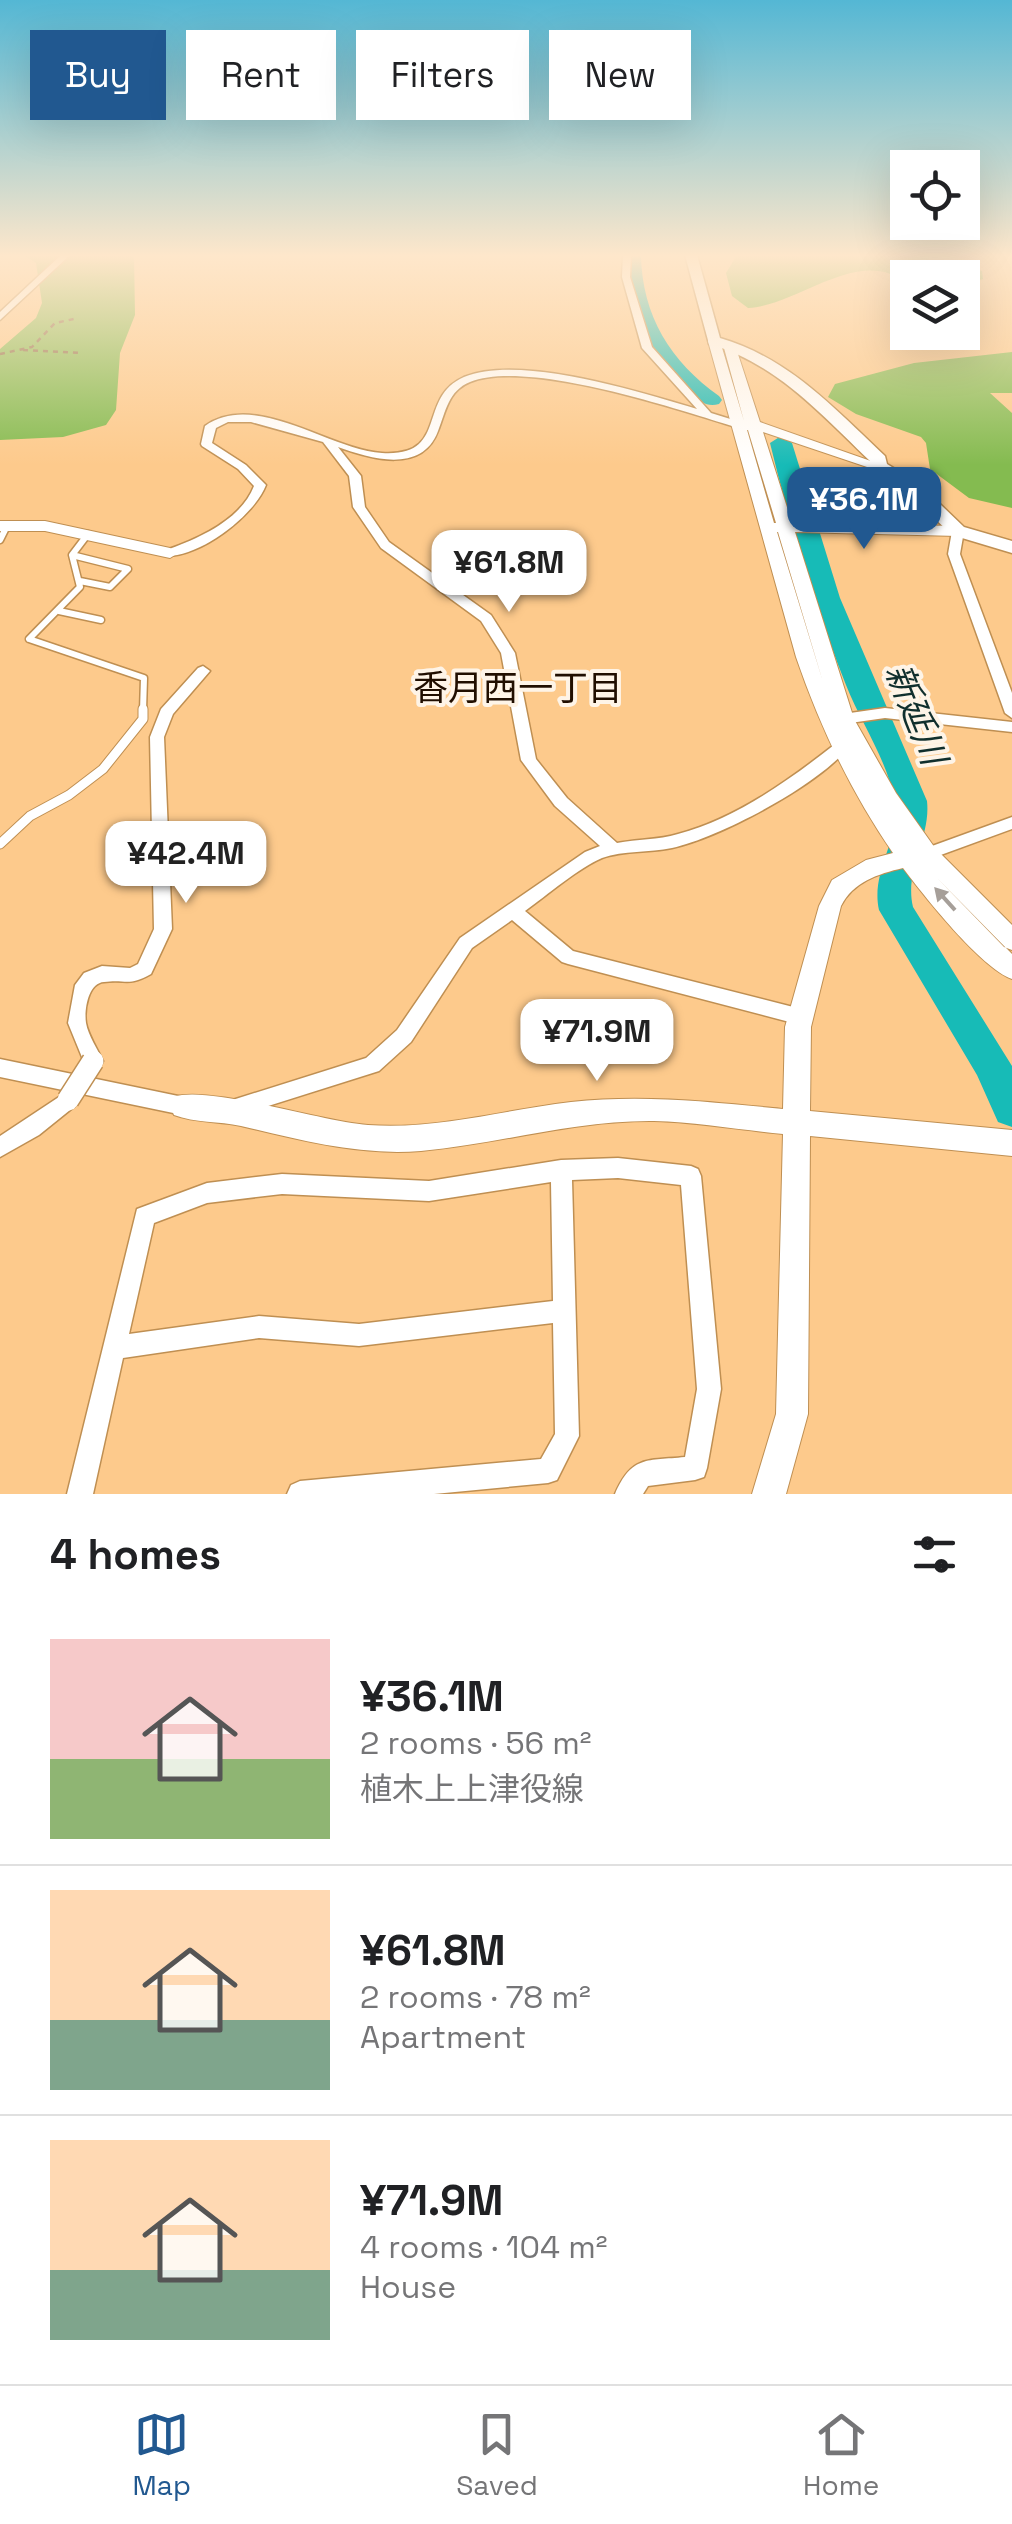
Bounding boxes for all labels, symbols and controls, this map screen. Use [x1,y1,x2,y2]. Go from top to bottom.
chip: Buy [30,30,166,120]
chip: Rent [186,30,336,120]
chip: Filters [356,30,529,120]
chip: New [549,30,691,120]
map controls [890,150,980,350]
button: locate [890,150,980,240]
button: layers [890,260,980,350]
pin: ¥36.1M [783,467,945,552]
text: ¥36.1M [809,479,919,519]
pin: ¥61.8M [428,530,590,615]
text: ¥61.8M [454,542,564,582]
water label: 新延川 [876,657,958,775]
district label: 香月西一丁目 [413,666,623,710]
pin: ¥42.4M [105,821,267,906]
text: ¥42.4M [127,833,245,873]
one-way arrow [934,887,956,912]
pin: ¥71.9M [516,999,678,1084]
text: ¥71.9M [542,1011,652,1051]
icon: filters [907,1527,962,1582]
text: 4 homes [50,1528,221,1581]
text: ¥36.1M [360,1670,504,1723]
icon: home [130,1679,250,1799]
text: 2 rooms · 56 m² [360,1723,592,1763]
text: 植木上上津役線 [360,1769,584,1809]
text: ¥61.8M [360,1924,506,1977]
icon: home [130,1930,250,2050]
text: 2 rooms · 78 m² [360,1977,591,2017]
text: Apartment [360,2017,526,2057]
text: ¥71.9M [360,2174,503,2227]
icon: home [130,2180,250,2300]
text: 4 rooms · 104 m² [360,2227,607,2267]
text: House [360,2267,456,2307]
tab: Map [133,2407,191,2503]
tab: Saved [456,2407,538,2503]
tab: Home [803,2407,879,2503]

